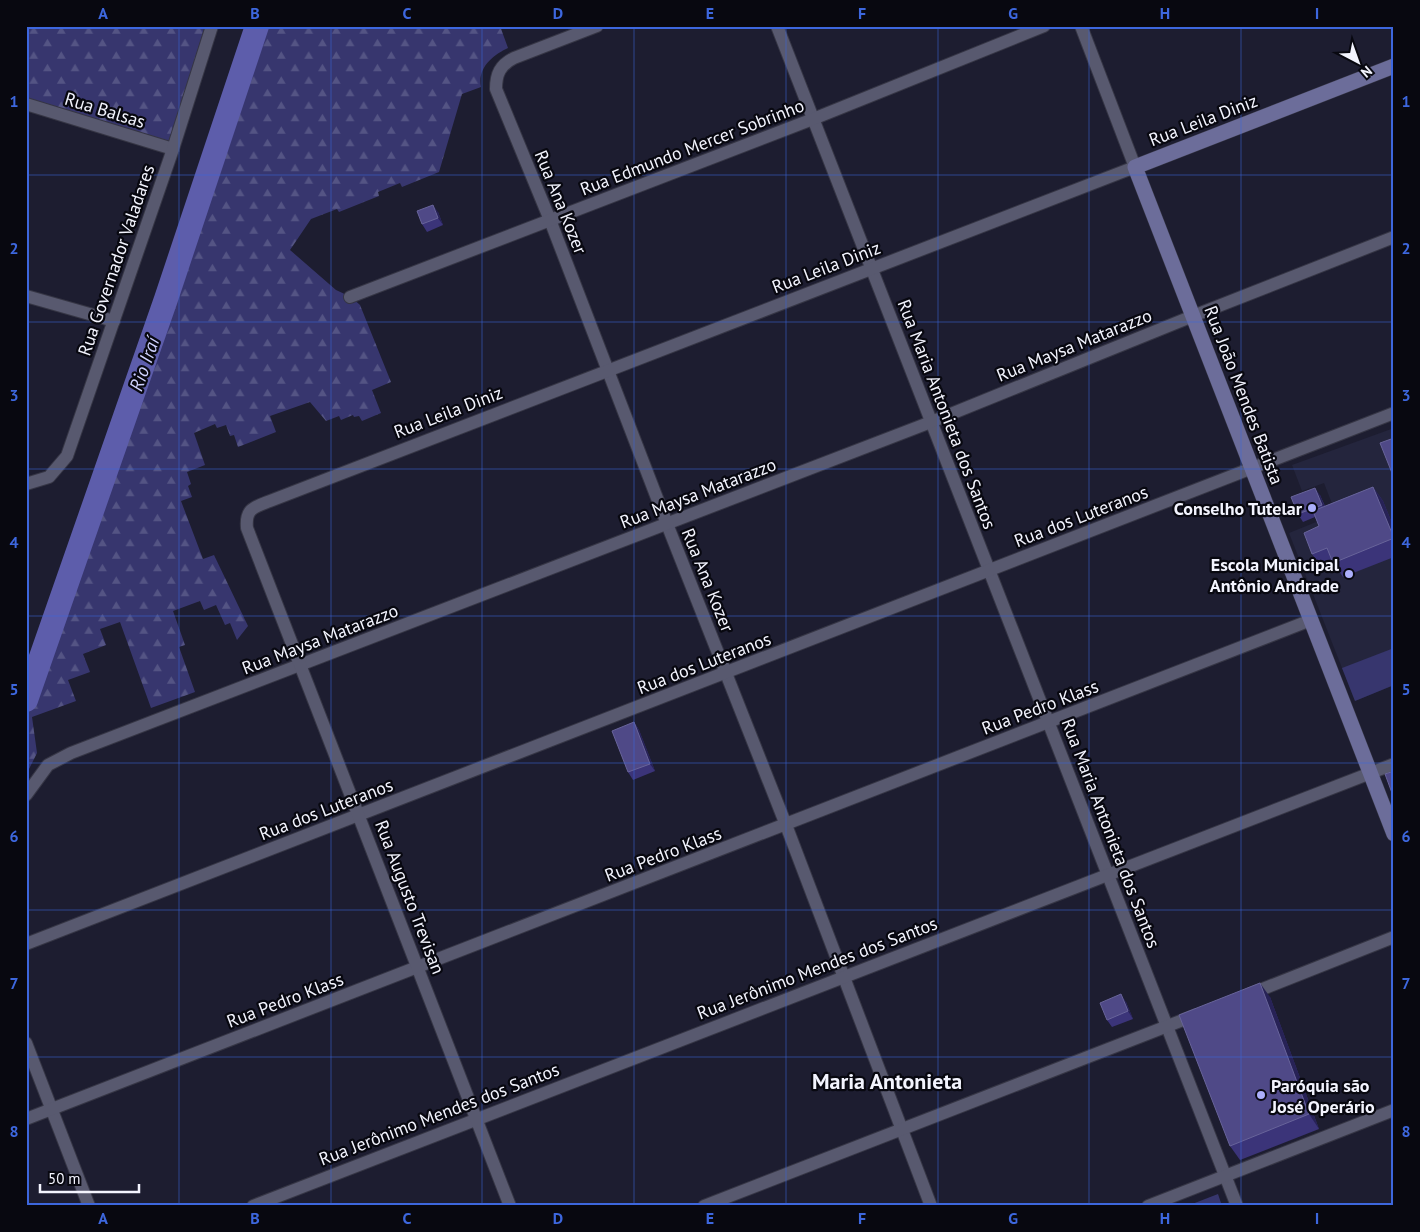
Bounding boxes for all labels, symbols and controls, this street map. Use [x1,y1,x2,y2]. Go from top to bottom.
text: A [98,3,108,23]
text: B [250,3,260,23]
text: C [403,3,412,23]
text: D [553,3,563,23]
text: E [706,3,714,23]
text: F [858,3,866,23]
text: G [1008,3,1018,23]
text: H [1160,3,1170,23]
text: I [1315,3,1319,23]
north arrow [1332,38,1382,88]
text: N [1357,62,1376,82]
street label: Rua Balsas [62,87,148,133]
street label: Rua Leila Diniz [1145,89,1261,151]
text: 1 [9,91,19,111]
text: 1 [1401,91,1411,111]
street label: Rua Edmundo Mercer Sobrinho [577,94,807,200]
street label: Rua Ana Kozer [530,147,592,257]
street label: Rua Governador Valadares [72,161,160,359]
street label: Rua Leila Diniz [768,236,884,298]
text: 2 [9,238,19,258]
text: 2 [1401,238,1411,258]
street label: Rua Maria Antonieta dos Santos [893,296,1001,532]
street label: Rua João Mendes Batista [1199,302,1289,488]
street label: Rua Maysa Matarazzo [993,303,1155,387]
water label: Rio Iraí [124,332,165,394]
street label: Rua Leila Diniz [390,381,506,443]
text: 3 [9,385,19,405]
text: 3 [1401,385,1411,405]
street label: Rua Maysa Matarazzo [617,453,779,533]
street label: Rua dos Luteranos [1011,480,1151,552]
place label: Conselho Tutelar [1174,497,1303,520]
marker: Conselho Tutelar [1306,502,1318,514]
street label: Rua Ana Kozer [677,525,739,635]
text: 4 [9,532,19,552]
text: 4 [1401,532,1411,552]
place label: Escola Municipal Antônio Andrade [1210,553,1340,597]
marker: Escola Municipal Antônio Andrade [1343,568,1355,580]
street label: Rua Maysa Matarazzo [239,599,401,679]
street label: Rua dos Luteranos [634,627,774,699]
street label: Rua Pedro Klass [978,674,1102,740]
text: 5 [9,679,19,699]
text: 5 [1401,679,1411,699]
street label: Rua Maria Antonieta dos Santos [1057,715,1165,951]
street label: Rua dos Luteranos [256,773,396,845]
street label: Rua Augusto Trevisan [370,817,450,977]
street label: Rua Pedro Klass [601,821,725,887]
text: 6 [9,826,19,846]
text: 6 [1401,826,1411,846]
street label: Rua Jerônimo Mendes dos Santos [694,911,940,1025]
street label: Rua Pedro Klass [223,967,347,1033]
text: 7 [9,973,19,993]
text: 7 [1401,973,1411,993]
street label: Rua Jerônimo Mendes dos Santos [316,1057,562,1171]
district label: Maria Antonieta [812,1067,962,1095]
place label: Paróquia são José Operário [1270,1074,1375,1118]
marker: Paróquia são José Operário [1255,1089,1267,1101]
text: 8 [9,1121,19,1141]
text: 8 [1401,1121,1411,1141]
scale bar [40,1162,139,1194]
text: 50 m [48,1169,81,1188]
text: A [98,1208,108,1228]
text: B [250,1208,260,1228]
text: C [403,1208,412,1228]
text: D [553,1208,563,1228]
text: E [706,1208,714,1228]
text: F [858,1208,866,1228]
text: G [1008,1208,1018,1228]
text: H [1160,1208,1170,1228]
text: I [1315,1208,1319,1228]

